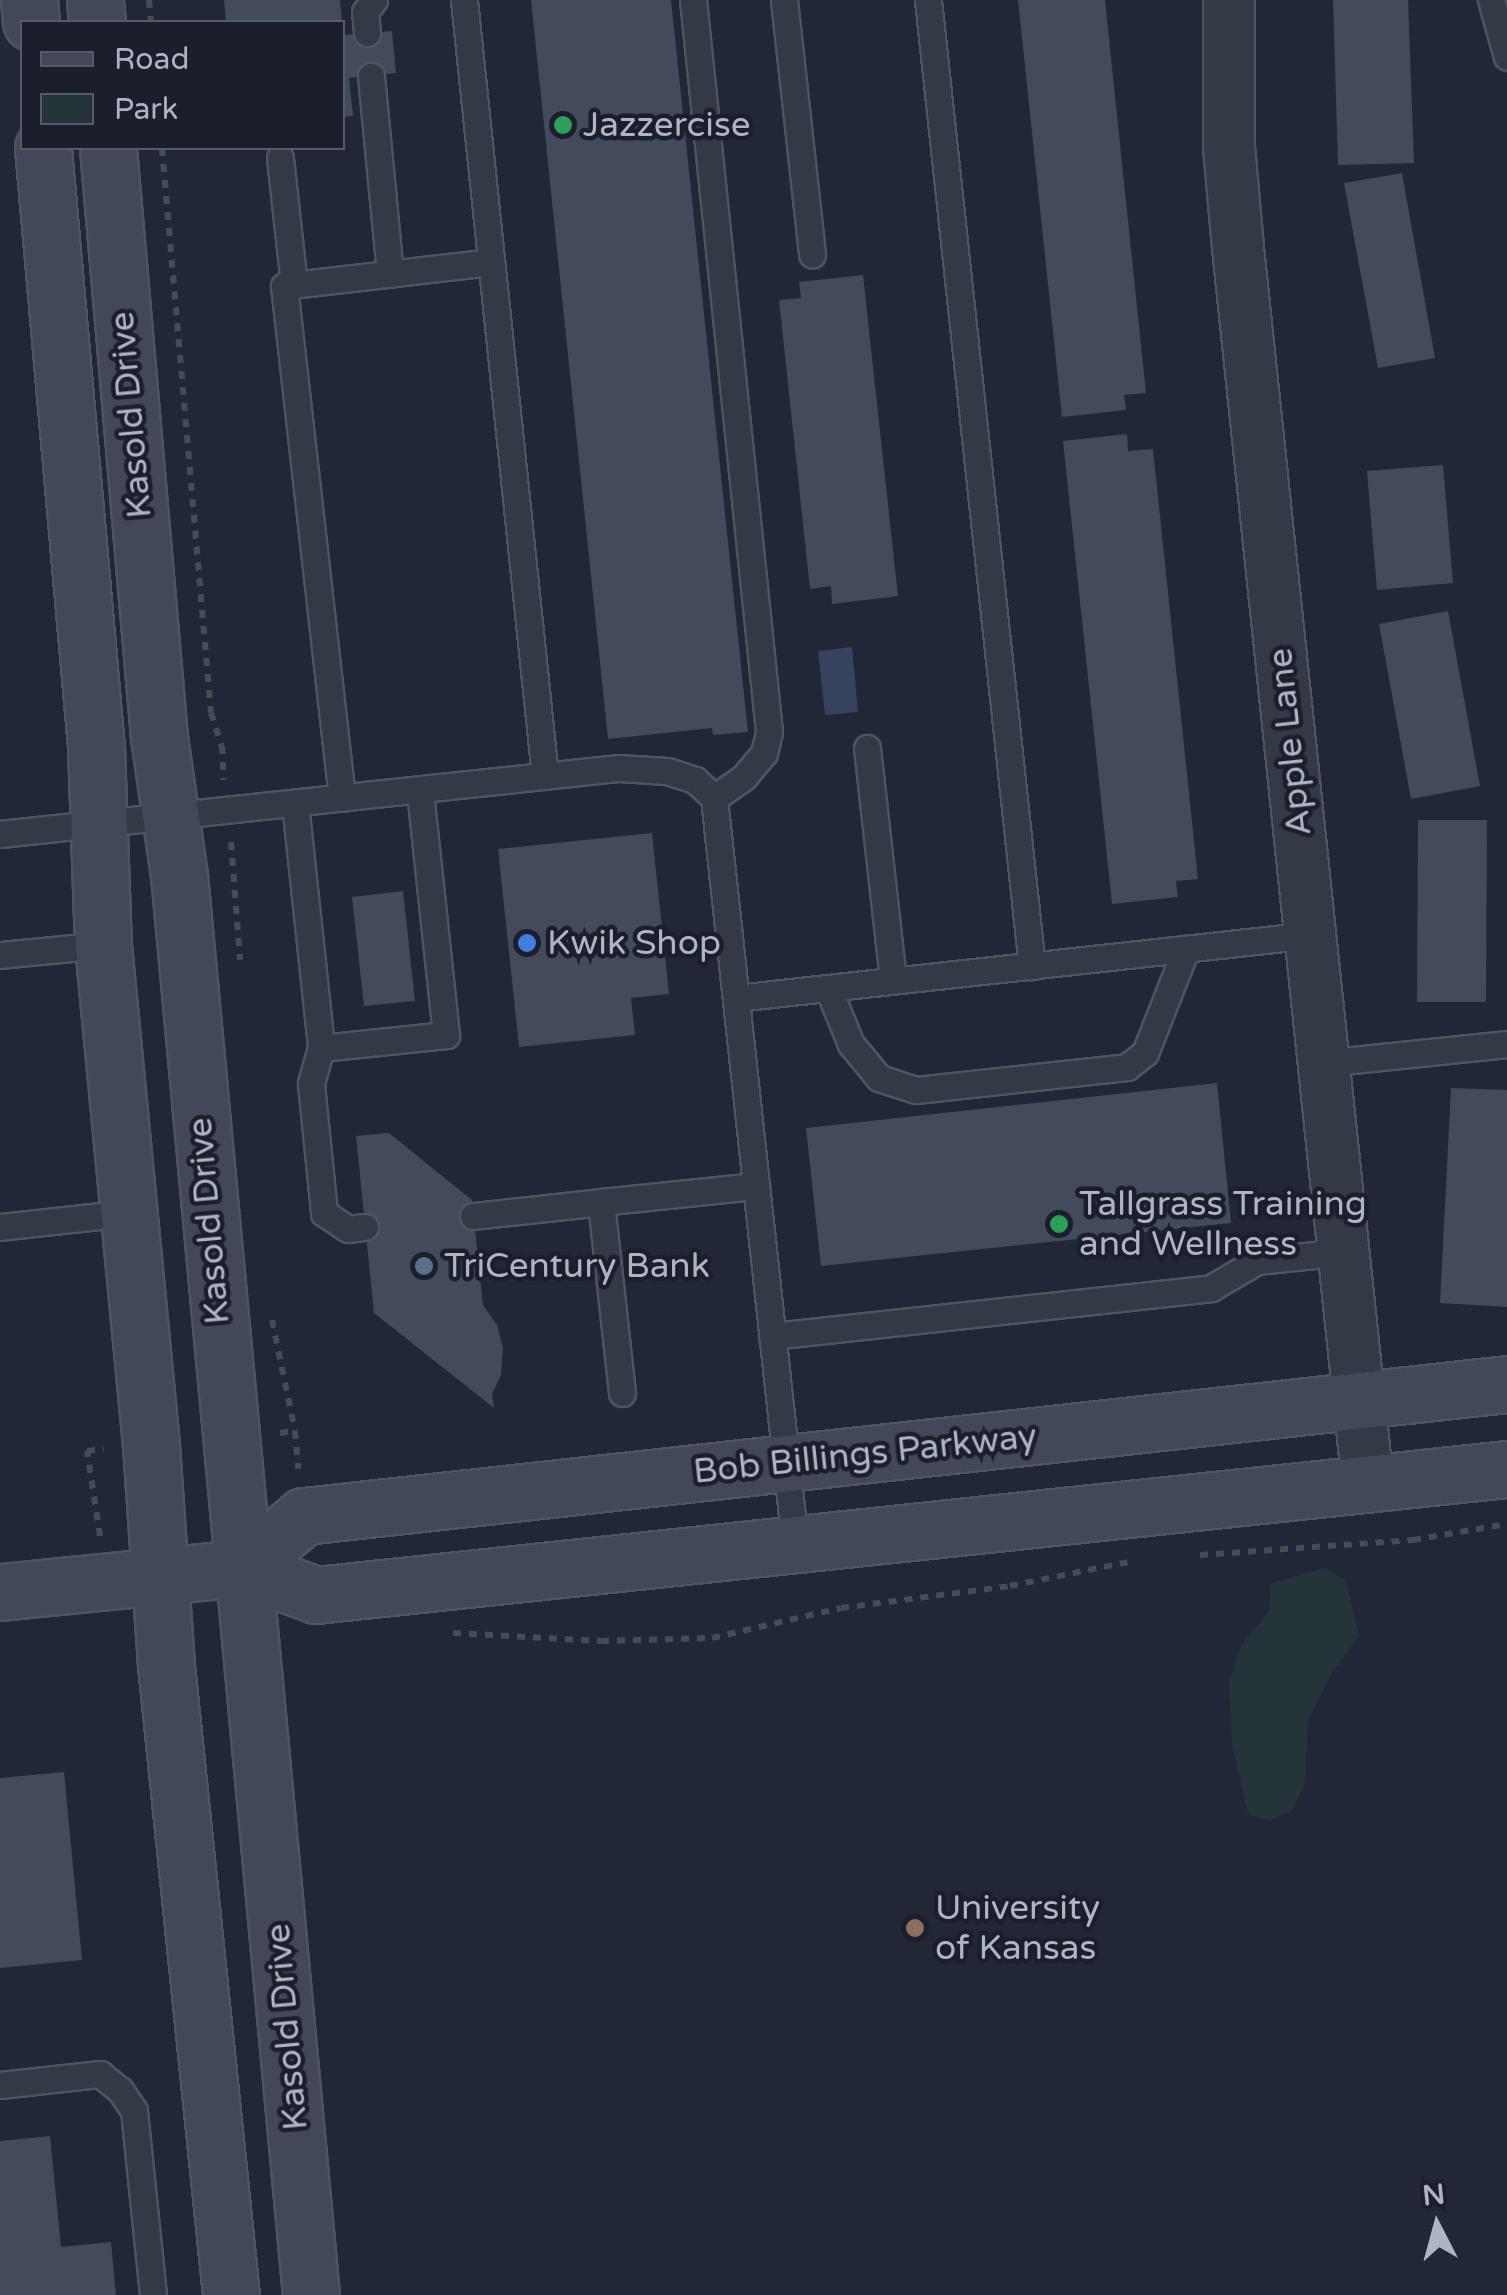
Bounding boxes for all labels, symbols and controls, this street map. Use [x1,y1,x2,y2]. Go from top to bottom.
legend [20,20,345,150]
text: Road [114,41,189,78]
text: Park [114,91,178,128]
place label: Jazzercise [583,104,751,146]
marker: Jazzercise [552,114,574,136]
street label: Kasold Drive [101,310,161,520]
street label: Apple Lane [1259,646,1321,838]
place label: Kwik Shop [547,922,721,964]
marker: Kwik Shop [516,932,538,954]
street label: Kasold Drive [179,1116,239,1326]
place label: Tallgrass Training and Wellness [1079,1183,1367,1265]
marker: Tallgrass Training and Wellness [1048,1213,1070,1235]
place label: TriCentury Bank [444,1245,710,1287]
marker: TriCentury Bank [413,1255,435,1277]
street label: Bob Billings Parkway [691,1415,1039,1493]
place label: University of Kansas [935,1887,1100,1969]
marker: University of Kansas [904,1917,926,1939]
street label: Kasold Drive [257,1922,317,2132]
north arrow [1387,2175,1487,2275]
text: N [1421,2177,1447,2213]

